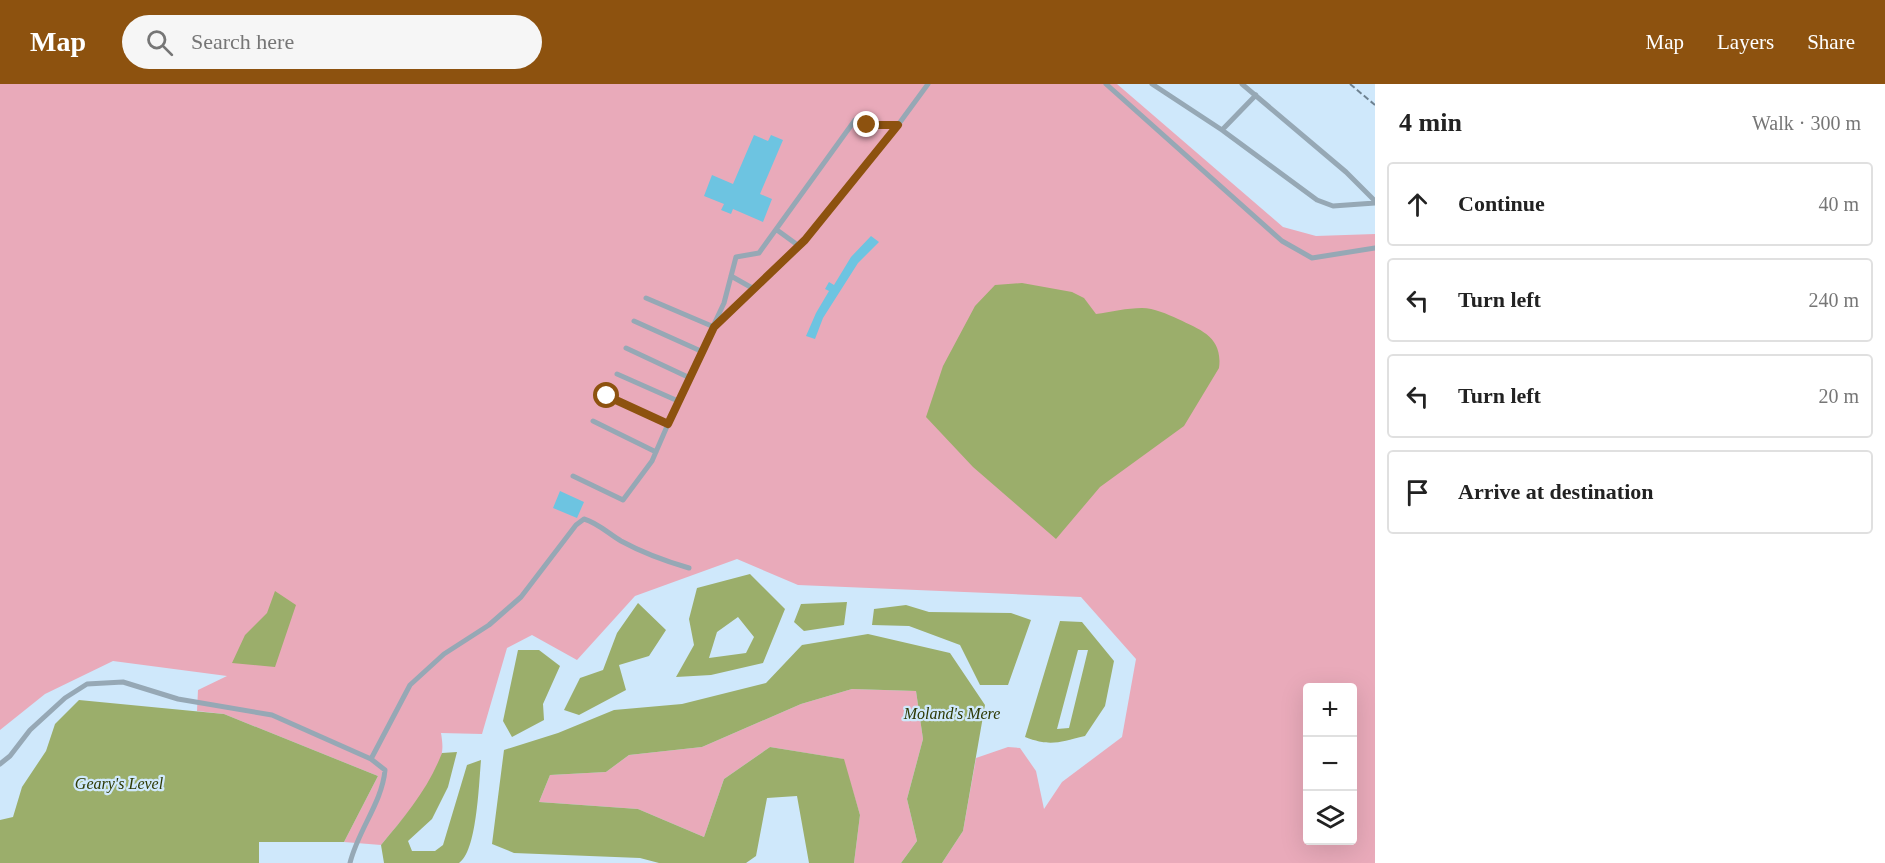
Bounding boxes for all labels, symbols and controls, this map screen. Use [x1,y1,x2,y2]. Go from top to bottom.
search box [122,15,542,69]
text: Map [30,26,86,57]
icon: search [143,26,176,59]
text: Search here [191,29,294,54]
text: Map [1646,30,1684,54]
text: Layers [1717,30,1774,54]
text: Share [1807,30,1855,54]
text: 4 min [1399,108,1462,137]
route end [853,111,879,137]
text: Walk · 300 m [1752,112,1861,134]
icon: ahead [1401,188,1434,221]
text: Continue [1458,191,1545,216]
text: 40 m [1818,193,1859,215]
icon: left [1401,284,1434,317]
text: Turn left [1458,287,1541,312]
text: 240 m [1808,289,1859,311]
icon: left [1401,380,1434,413]
route start [593,382,619,408]
text: Turn left [1458,383,1541,408]
text: 20 m [1818,385,1859,407]
icon: arrive [1401,476,1434,509]
text: Arrive at destination [1458,479,1654,504]
map controls [1303,683,1357,845]
button: + [1303,683,1357,737]
water label: Moland's Mere [903,705,1000,722]
button: − [1303,737,1357,791]
water label: Geary's Level [75,775,164,793]
button: layers [1303,791,1357,845]

